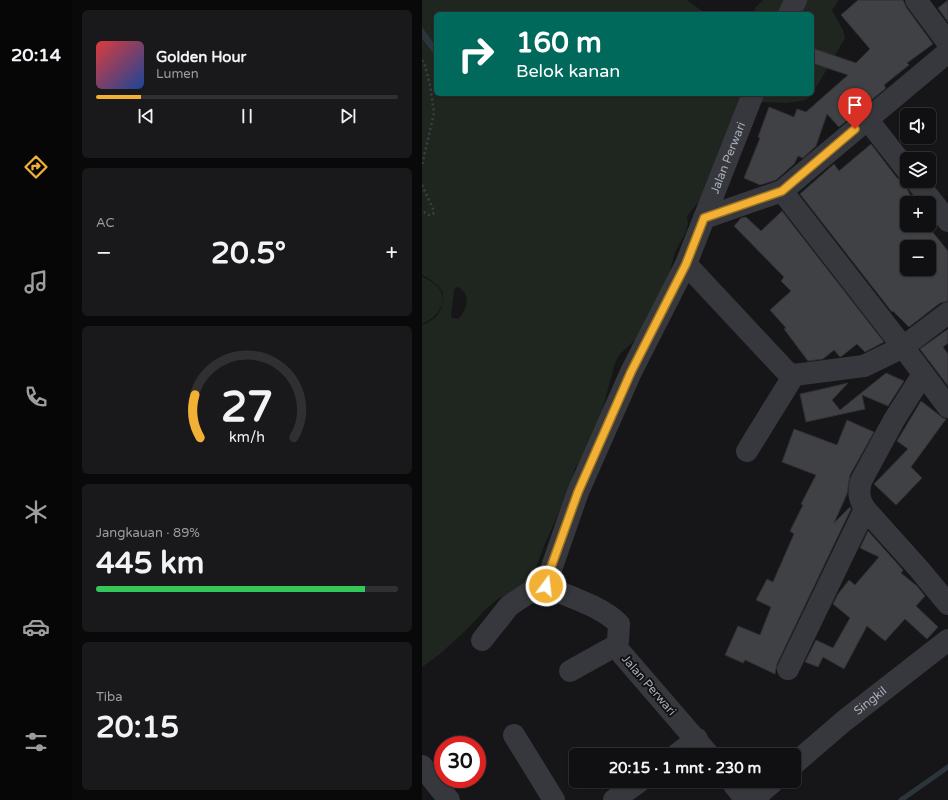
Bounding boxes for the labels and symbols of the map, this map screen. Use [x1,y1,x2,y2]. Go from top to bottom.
pin [838,88,872,129]
street label: Jalan Perwari [707,120,748,196]
position arrow [525,565,567,607]
street label: Jalan Perwari [619,652,679,718]
street label: Singkil [851,684,889,718]
speed limit sign: 30 [434,736,486,788]

